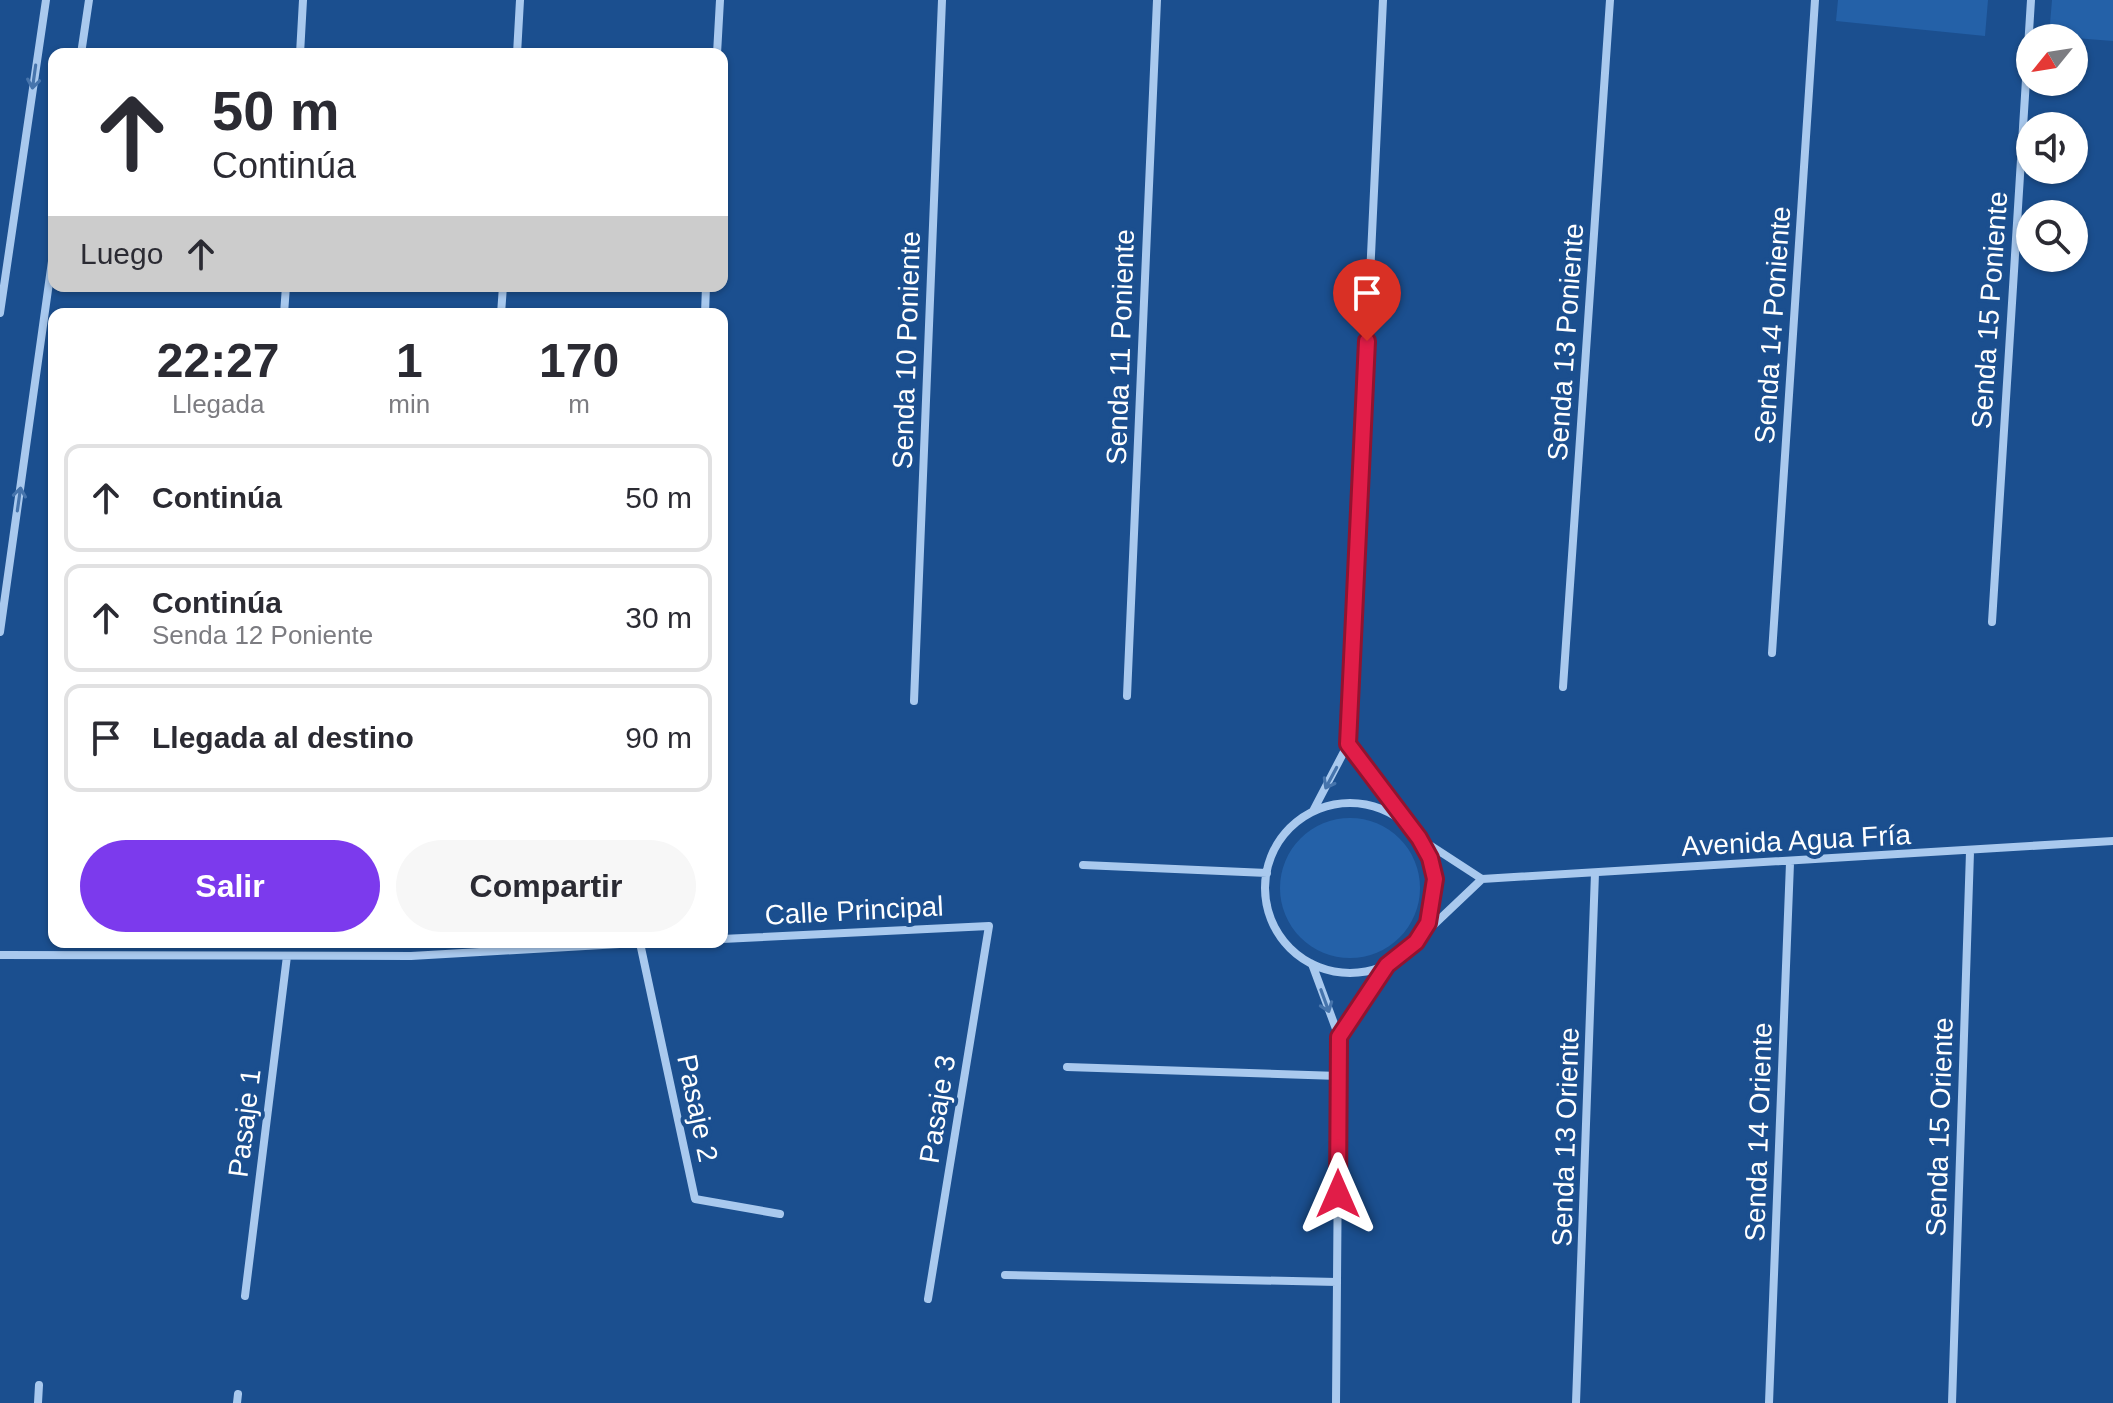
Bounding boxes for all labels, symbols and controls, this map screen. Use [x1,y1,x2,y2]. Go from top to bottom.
north arrow [2016,24,2088,96]
map controls [2016,24,2088,272]
one-way arrow [26,64,41,89]
text: 50 m [212,79,340,142]
icon: ahead [80,80,184,184]
button: sound [2016,112,2088,184]
text: Continúa [212,145,356,186]
street label: Senda 15 Poniente [1966,190,2013,430]
button: search [2016,200,2088,272]
street label: Senda 14 Poniente [1749,205,1796,445]
street label: Senda 13 Poniente [1542,222,1589,462]
street label: Senda 11 Poniente [1101,228,1140,466]
street label: Senda 10 Poniente [887,230,926,470]
icon: ahead [179,232,223,276]
text: Luego [80,237,163,270]
pin [1333,259,1401,341]
icon: arrive [1345,271,1389,315]
text: 22:27 [157,334,280,387]
text: 1 [396,334,423,387]
text: 170 [539,334,619,387]
text: Llegada [172,389,264,419]
text: min [388,389,430,419]
text: m [568,389,590,419]
icon: ahead [84,476,128,520]
text: Continúa [152,481,282,514]
text: 50 m [625,481,692,514]
one-way arrow [12,487,27,512]
text: Continúa [152,586,282,619]
icon: ahead [84,596,128,640]
text: 30 m [625,601,692,634]
text: Senda 12 Poniente [152,620,373,650]
icon: arrive [84,716,128,760]
text: Llegada al destino [152,721,414,754]
text: 90 m [625,721,692,754]
one-way arrow [1322,765,1338,789]
street label: Avenida Agua Fría [1680,819,1912,862]
button: Salir [80,840,380,932]
button: Compartir [396,840,696,932]
street label: Calle Principal [764,890,944,931]
one-way arrow [1319,988,1333,1012]
street label: Senda 15 Oriente [1920,1017,1959,1237]
street label: Senda 14 Oriente [1739,1022,1778,1242]
street label: Senda 13 Oriente [1546,1027,1585,1247]
street label: Pasaje 2 [671,1052,724,1165]
street label: Pasaje 3 [914,1053,961,1165]
street label: Pasaje 1 [222,1067,267,1179]
position arrow [1296,1152,1380,1236]

